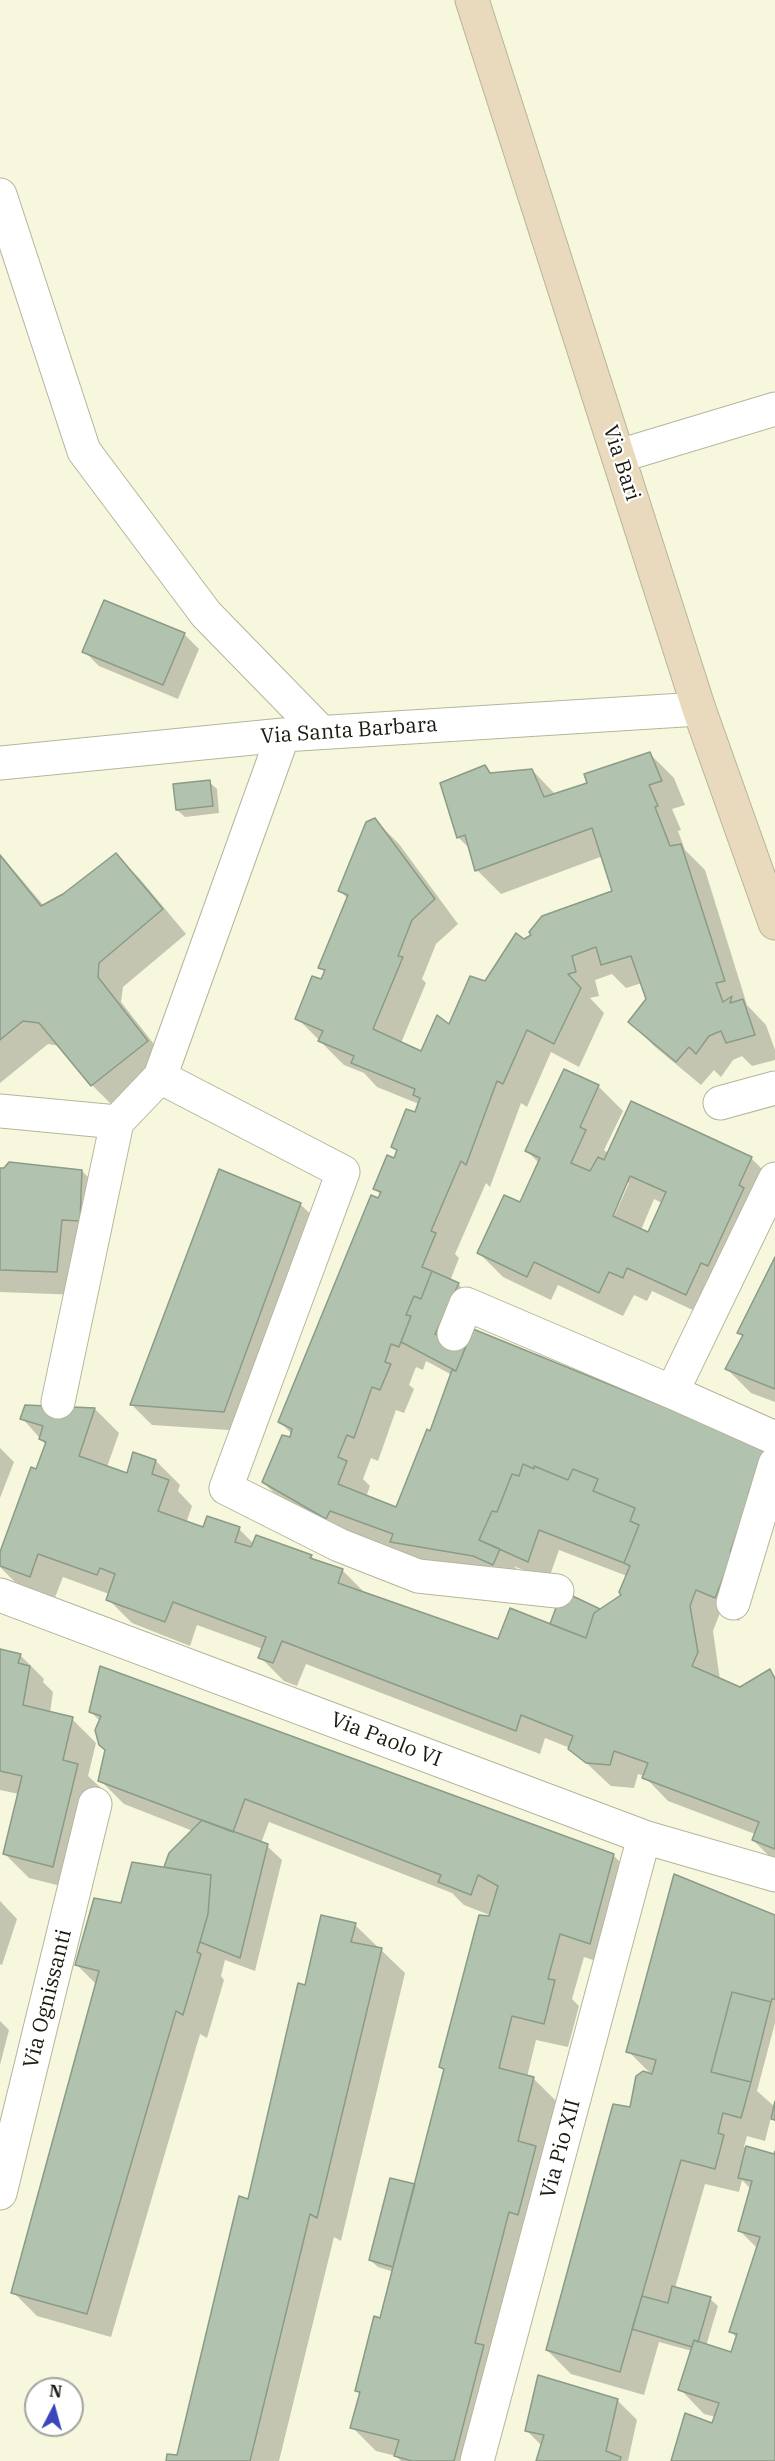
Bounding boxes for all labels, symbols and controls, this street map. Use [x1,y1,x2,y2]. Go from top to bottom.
street label: Via Bari [597,422,645,504]
street label: Via Santa Barbara [260,712,438,750]
street label: Via Paolo VI [327,1707,445,1773]
street label: Via Ognissanti [19,1927,77,2071]
street label: Via Pio XII [536,2097,586,2201]
north arrow [24,2377,84,2437]
text: N [48,2380,63,2402]

